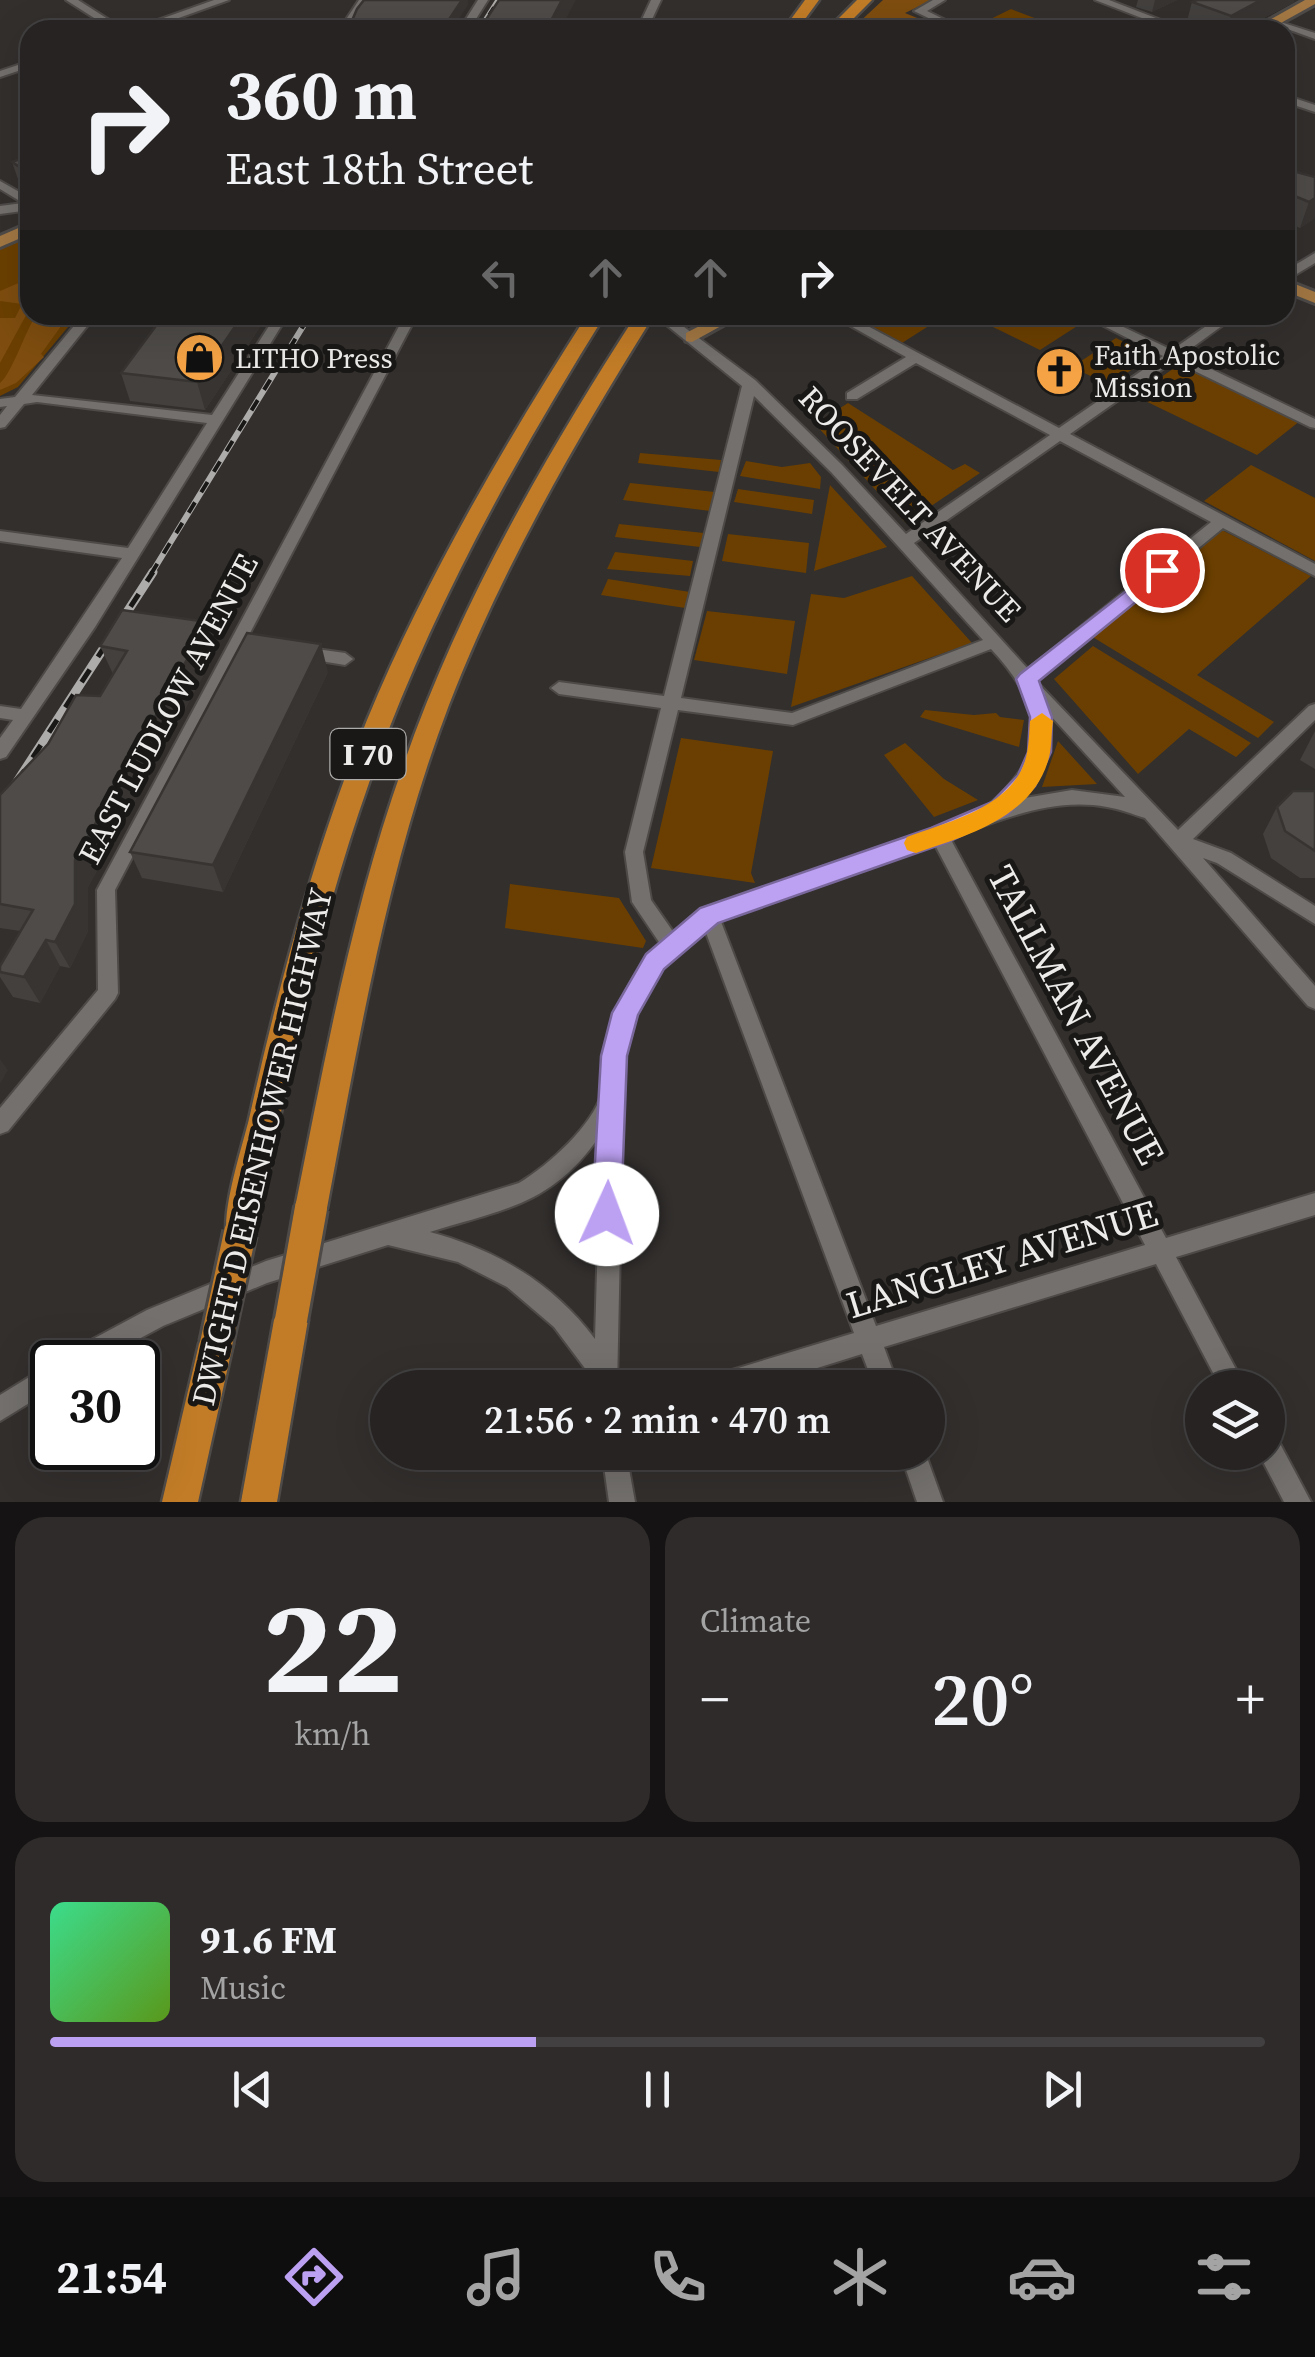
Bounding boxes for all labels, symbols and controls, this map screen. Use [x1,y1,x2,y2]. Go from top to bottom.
text: 360 m [225,46,417,142]
icon: right [60,60,190,190]
text: East 18th Street [225,137,533,199]
icon: left [473,250,528,305]
icon: ahead [578,250,633,305]
icon: ahead [683,250,738,305]
icon: right [788,250,843,305]
shop icon: LITHO Press [174,332,226,384]
place label: Faith Apostolic Mission [1094,336,1280,406]
place label: LITHO Press [235,339,393,377]
church icon: Faith Apostolic Mission [1033,345,1085,397]
street label: ROOSEVELT AVENUE [789,377,1031,631]
pin [1120,528,1205,613]
icon: arrive [1135,543,1190,598]
street label: EAST LUDLOW AVENUE [68,546,268,872]
road number: I 70 [330,729,406,779]
street label: TALLMAN AVENUE [975,856,1177,1174]
street label: DWIGHT D EISENHOWER HIGHWAY [181,884,343,1410]
position arrow [555,1162,659,1266]
street label: LANGLEY AVENUE [840,1187,1164,1331]
speed limit sign: 30 [30,1340,160,1470]
map controls [1185,1370,1285,1470]
button: layers [1185,1370,1285,1470]
text: 21:56 · 2 min · 470 m [484,1394,831,1446]
text: 22 [262,1557,403,1736]
text: Climate [700,1599,811,1643]
text: 20° [931,1647,1034,1750]
text: − [700,1661,729,1736]
text: + [1236,1661,1265,1736]
text: km/h [294,1712,371,1756]
text: 91.6 FM [200,1914,337,1966]
text: Music [200,1966,286,2010]
icon: previous [225,2062,280,2117]
icon: pause [630,2062,685,2117]
icon: next [1035,2062,1090,2117]
icon: directions [279,2242,349,2312]
icon: music [461,2242,531,2312]
icon: phone [643,2242,713,2312]
icon: climate [825,2242,895,2312]
icon: car [1007,2242,1077,2312]
icon: filters [1189,2242,1259,2312]
text: 21:54 [56,2246,167,2308]

